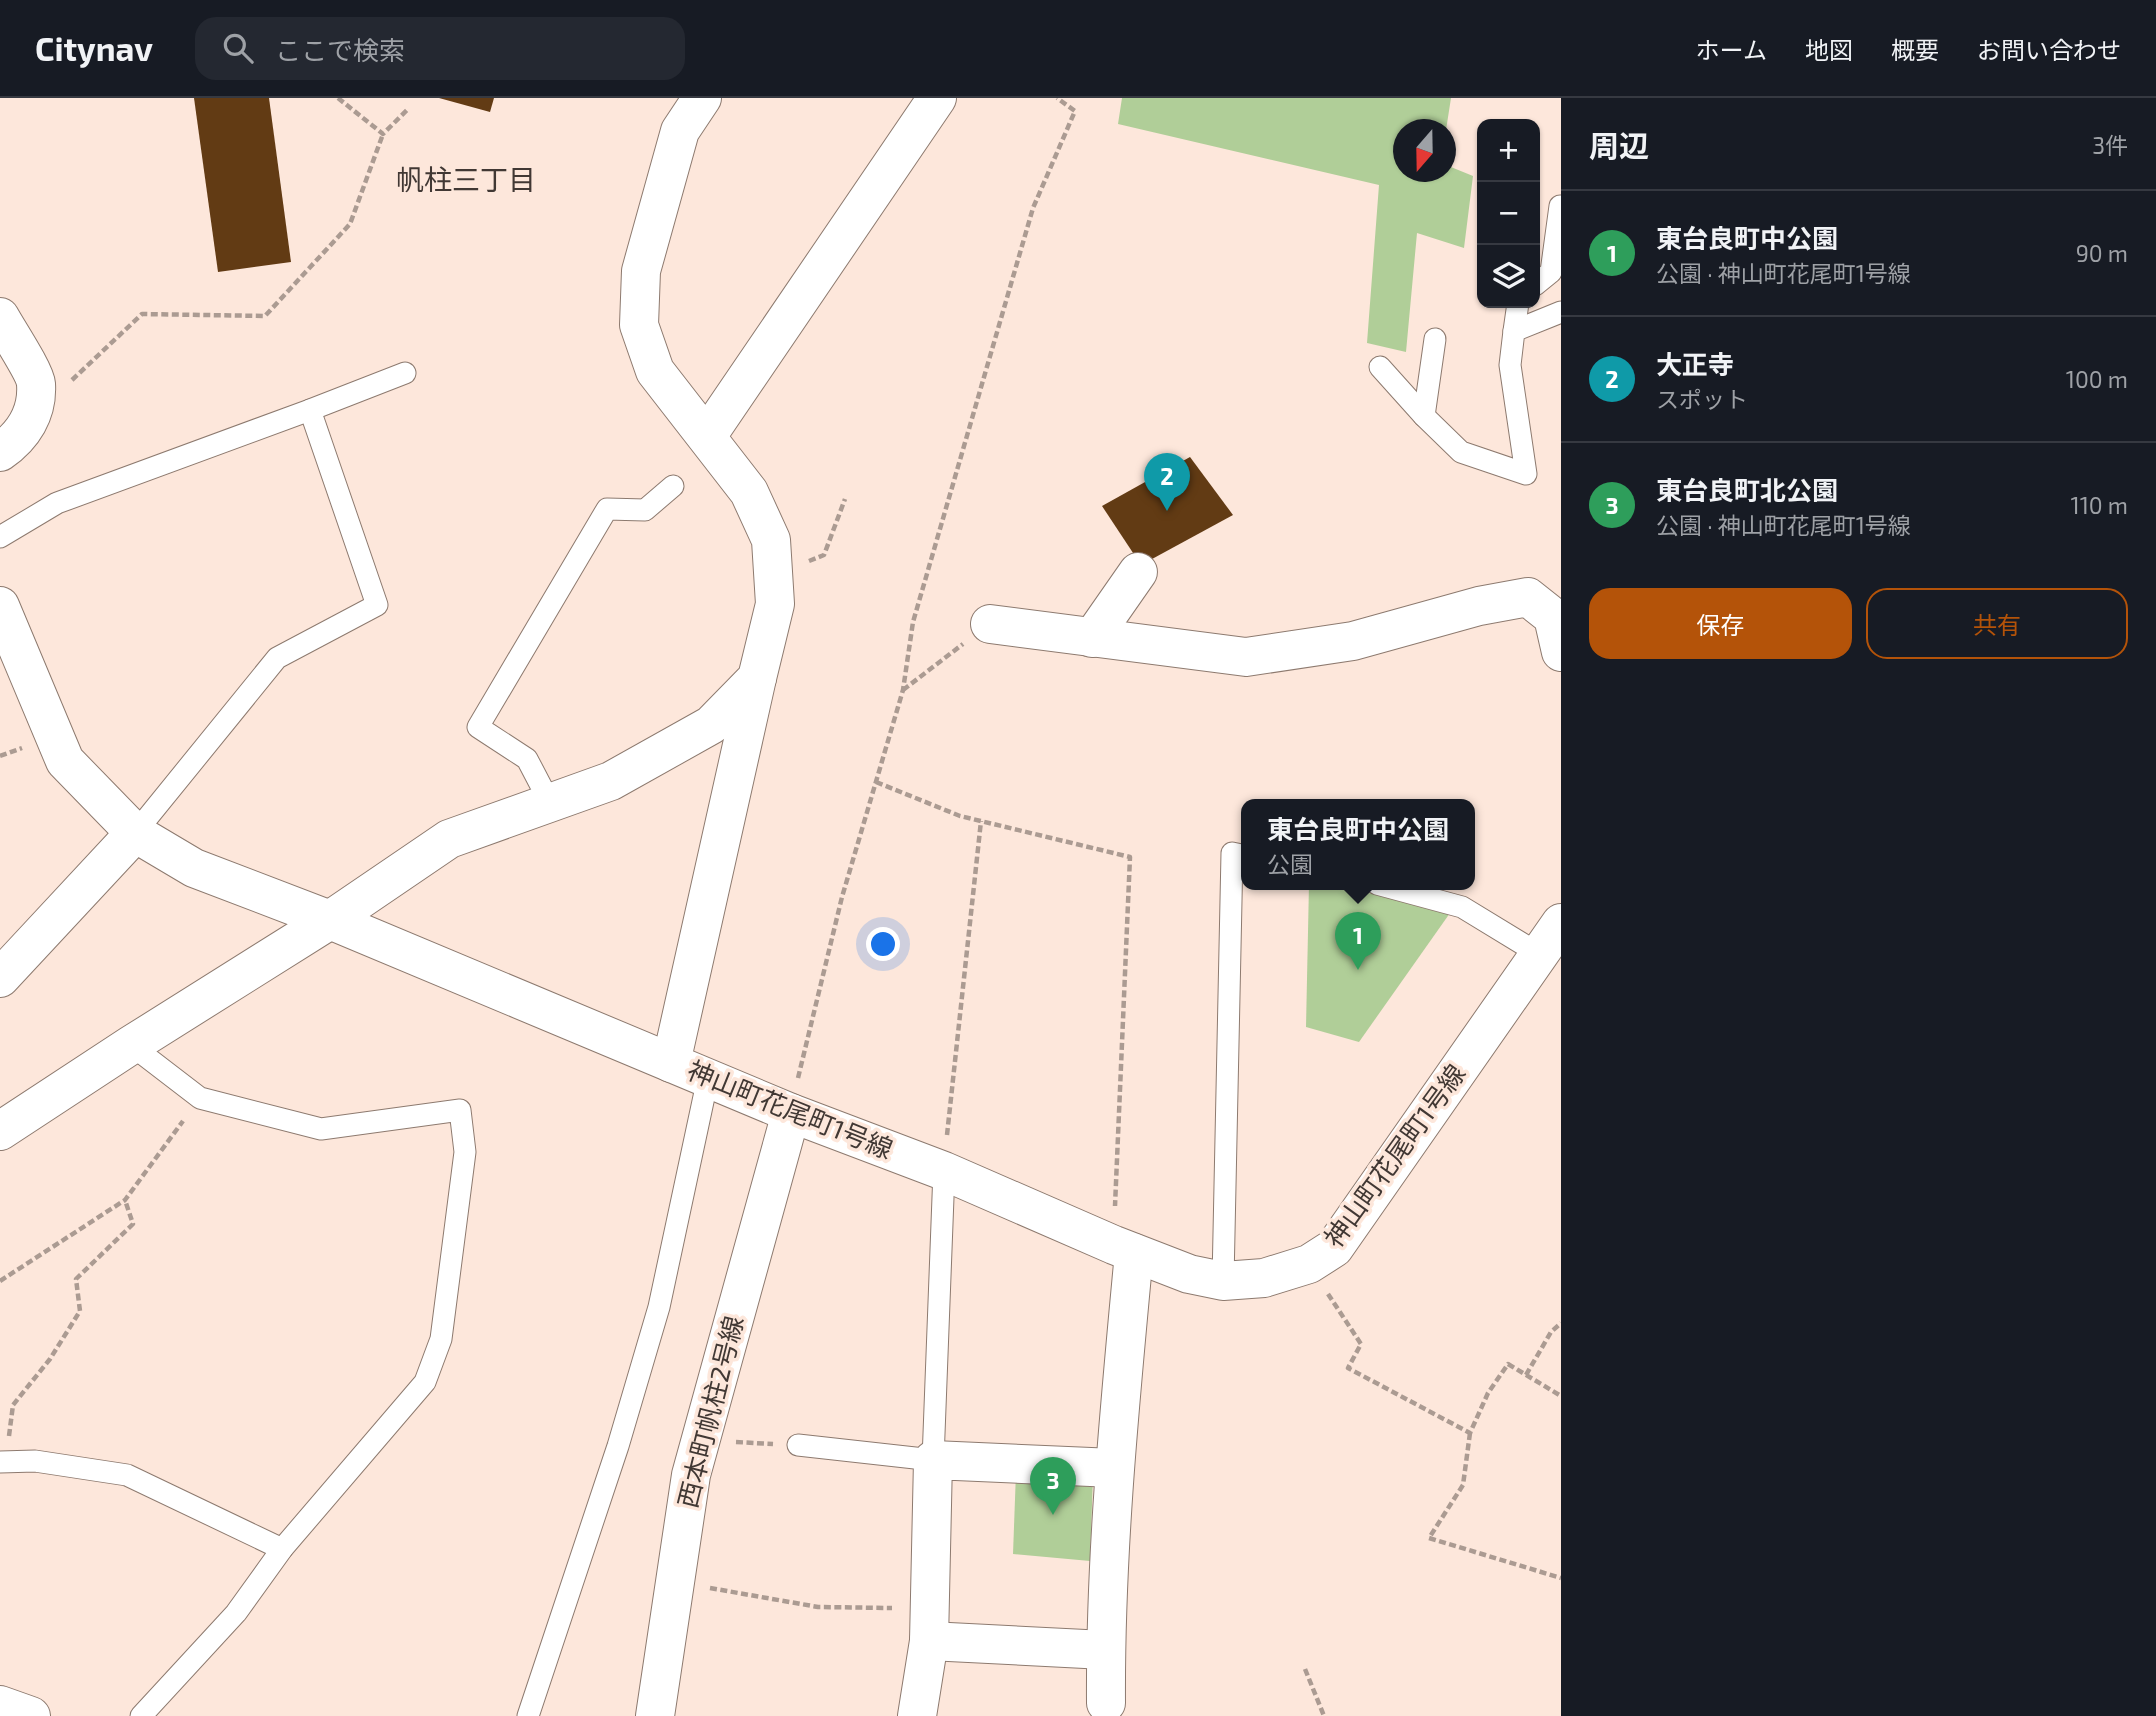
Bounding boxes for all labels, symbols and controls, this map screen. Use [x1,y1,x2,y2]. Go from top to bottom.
search box [195,17,685,80]
text: Citynav [35,28,153,68]
icon: search [219,29,257,67]
text: ここで検索 [275,34,405,65]
text: ホーム [1696,35,1767,64]
text: 地図 [1805,35,1853,64]
text: 概要 [1891,35,1939,64]
text: お問い合わせ [1977,35,2121,64]
north arrow [1393,119,1456,182]
map controls [1477,119,1540,308]
button: + [1477,119,1540,182]
text: 周辺 [1589,127,1649,163]
text: 3件 [2092,131,2128,159]
district label: 帆柱三丁目 [396,162,536,196]
button: − [1477,182,1540,245]
text: 東台良町中公園 [1656,222,1838,253]
text: 1 [1607,239,1617,267]
text: 90 m [2076,239,2128,267]
button: layers [1477,245,1540,308]
text: 公園 · 神山町花尾町1号線 [1656,259,1911,287]
text: 大正寺 [1656,348,1734,379]
text: 2 [1605,365,1619,393]
text: 100 m [2066,365,2128,393]
text: スポット [1656,385,1748,413]
pin: 2 [1144,453,1190,511]
text: 東台良町北公園 [1656,474,1838,505]
text: 3 [1605,491,1619,519]
text: 110 m [2071,491,2128,519]
text: 公園 · 神山町花尾町1号線 [1656,511,1911,539]
button: 保存 [1589,588,1852,659]
button: 共有 [1866,588,2128,659]
popup [1241,799,1475,890]
text: 東台良町中公園 [1267,813,1449,844]
text: 公園 [1267,850,1313,878]
pin: 1 [1335,912,1381,970]
your location [866,927,900,961]
street label: 神山町花尾町1号線 [684,1053,898,1164]
street label: 神山町花尾町1号線 [1317,1058,1471,1253]
street label: 西本町帆柱2号線 [671,1312,748,1511]
pin: 3 [1030,1457,1076,1515]

